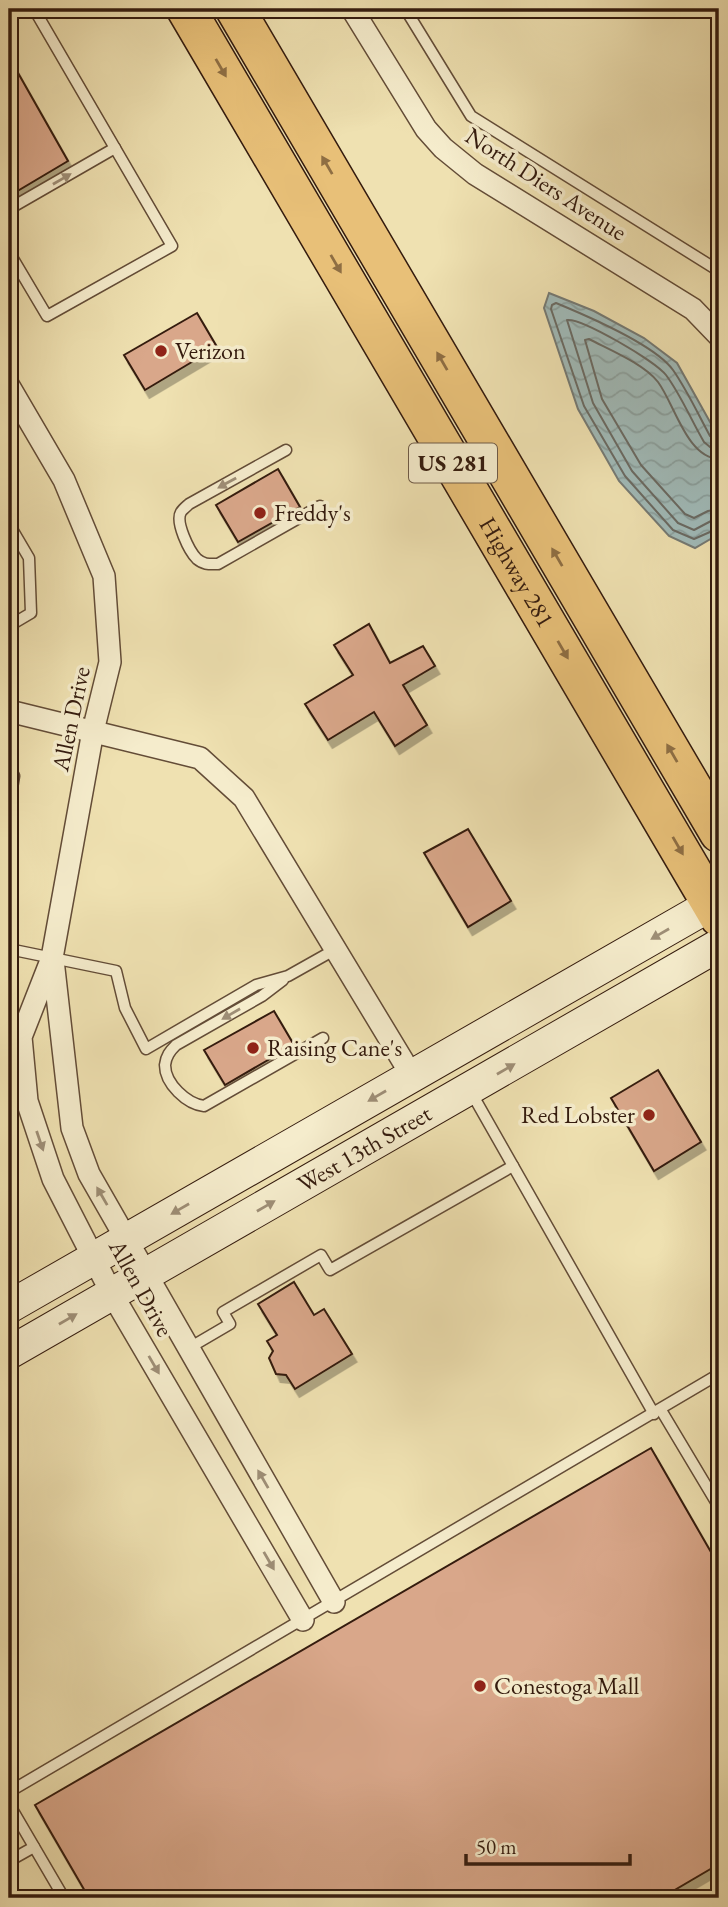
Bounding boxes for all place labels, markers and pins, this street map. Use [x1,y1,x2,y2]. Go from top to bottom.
place label: Verizon [175,335,246,366]
marker: Verizon [153,343,169,359]
place label: Freddy's [274,497,351,528]
marker: Freddy's [252,505,268,521]
place label: Raising Cane's [267,1032,402,1063]
marker: Raising Cane's [245,1040,261,1056]
place label: Red Lobster [521,1099,635,1130]
marker: Red Lobster [641,1107,657,1123]
place label: Conestoga Mall [494,1670,639,1701]
marker: Conestoga Mall [472,1678,488,1694]

